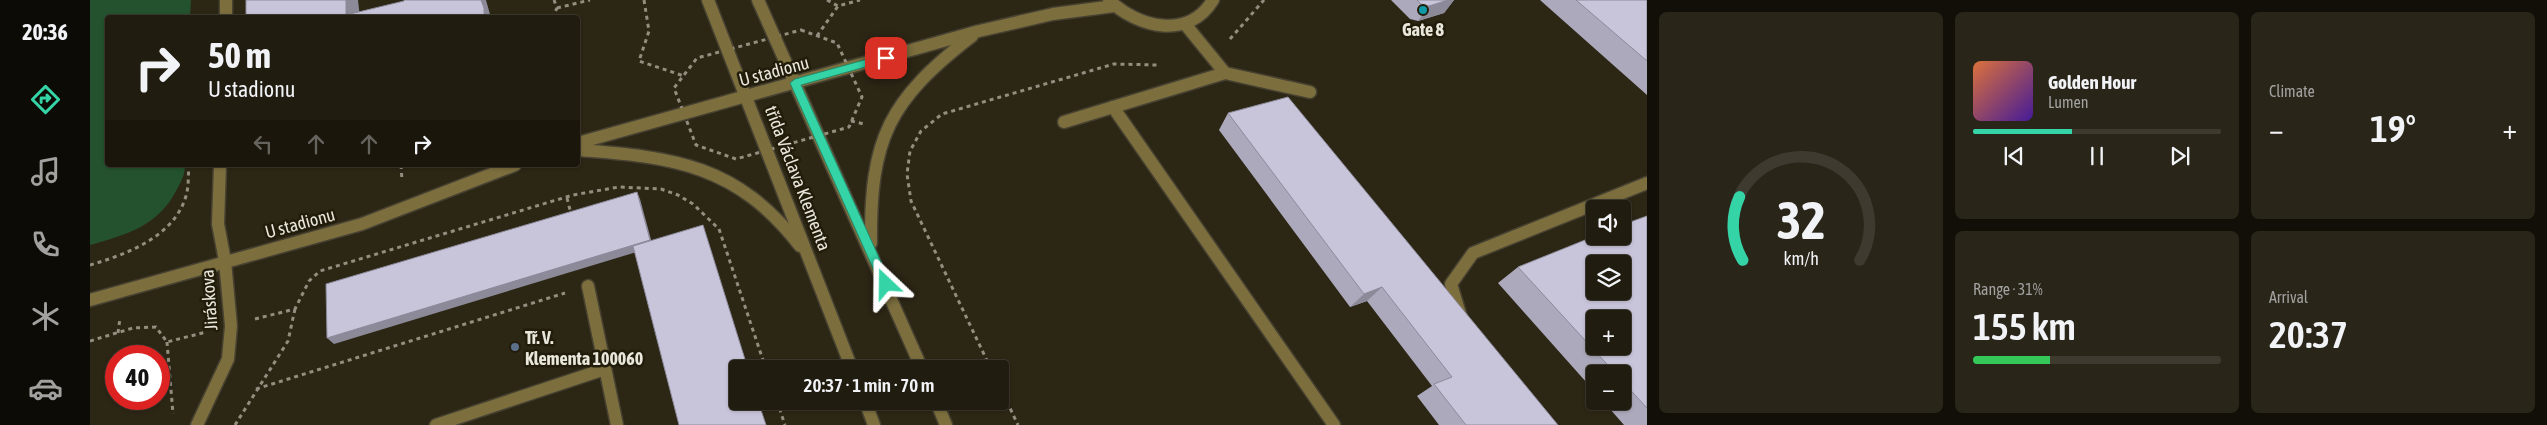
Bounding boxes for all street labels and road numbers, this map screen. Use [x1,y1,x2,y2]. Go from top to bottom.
street label: U stadionu [737,52,811,90]
street label: třída Václava Klementa [761,103,835,253]
street label: U stadionu [263,204,337,242]
street label: Jiráskova [196,269,222,331]

